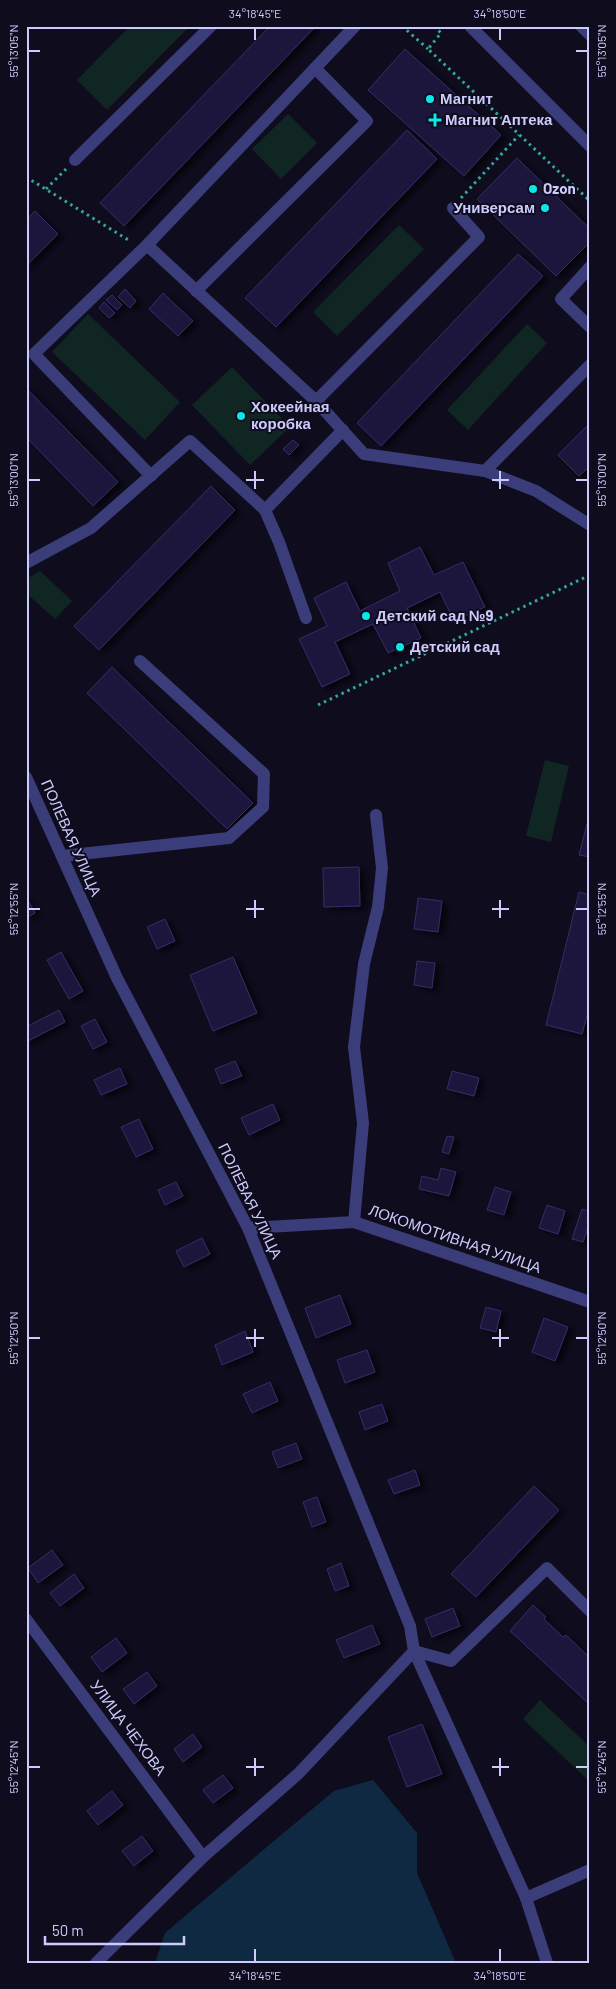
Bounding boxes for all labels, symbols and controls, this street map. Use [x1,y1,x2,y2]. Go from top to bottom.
text: 34°18'45"E [229,6,281,20]
text: 34°18'50"E [474,6,526,20]
text: 55°13'05"N [6,24,20,78]
text: 55°13'05"N [594,24,608,78]
place label: Магнит [440,89,493,107]
marker: Магнит [424,93,436,105]
place label: Магнит Аптека [445,110,553,128]
marker: Магнит Аптека [429,114,441,126]
place label: Ozon [543,179,576,197]
marker: Ozon [527,183,539,195]
place label: Универсам [453,198,535,216]
marker: Универсам [539,202,551,214]
place label: Хокеейная коробка [251,397,330,432]
marker: Хокеейная коробка [235,410,247,422]
text: 55°13'00"N [6,453,20,507]
text: 55°13'00"N [594,453,608,507]
place label: Детский сад №9 [376,606,494,624]
marker: Детский сад №9 [360,610,372,622]
place label: Детский сад [410,637,500,655]
marker: Детский сад [394,641,406,653]
street label: ПОЛЕВАЯ УЛИЦА [38,776,106,899]
text: 55°12'55"N [6,883,20,935]
text: 55°12'55"N [594,883,608,935]
street label: ПОЛЕВАЯ УЛИЦА [215,1140,287,1261]
street label: ЛОКОМОТИВНАЯ УЛИЦА [367,1200,544,1276]
text: 55°12'50"N [6,1311,20,1365]
text: 55°12'50"N [594,1311,608,1365]
street label: УЛИЦА ЧЕХОВА [87,1676,170,1779]
text: 55°12'45"N [6,1740,20,1794]
text: 55°12'45"N [594,1740,608,1794]
scale bar [45,1914,184,1946]
text: 50 m [52,1921,84,1939]
text: 34°18'45"E [229,1968,281,1982]
text: 34°18'50"E [474,1968,526,1982]

